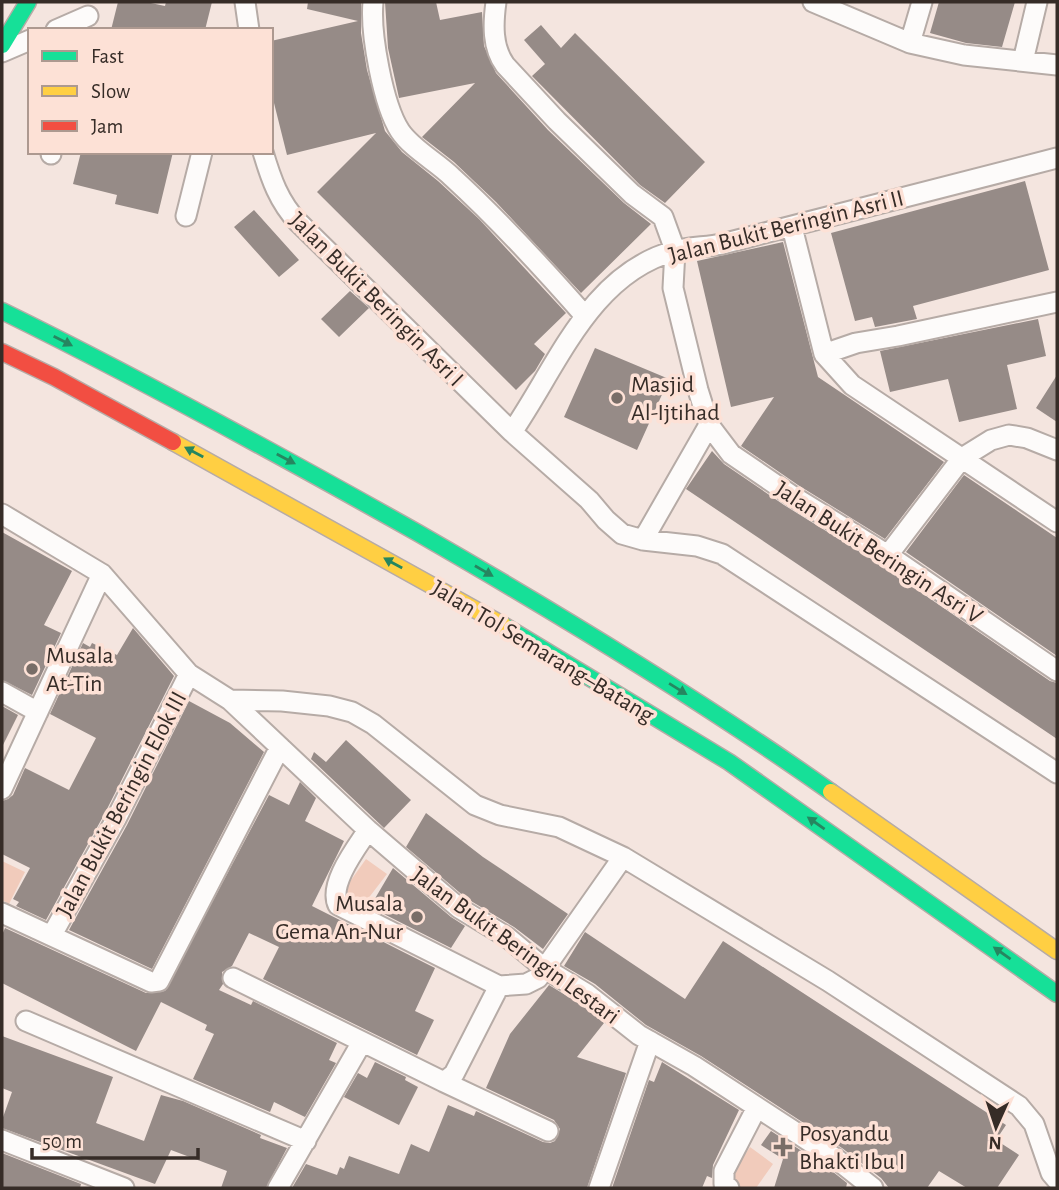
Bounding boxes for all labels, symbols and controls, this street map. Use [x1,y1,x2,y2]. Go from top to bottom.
legend [28,28,273,154]
text: Fast [91,46,124,67]
text: Slow [91,81,130,102]
text: Jam [91,116,123,137]
street label: Jalan Bukit Beringin Asri II [666,186,906,268]
street label: Jalan Bukit Beringin Asri I [285,208,468,391]
one-way arrow [53,336,73,347]
place label: Masjid Al-Ijtihad [631,373,720,425]
marker: Masjid Al-Ijtihad [609,390,625,406]
one-way arrow [183,447,203,459]
one-way arrow [276,453,296,465]
street label: Jalan Bukit Beringin Asri V [770,477,987,629]
one-way arrow [383,557,402,569]
one-way arrow [474,565,493,577]
street label: Jalan Tol Semarang–Batang [427,576,658,728]
place label: Musala At-Tin [46,644,114,696]
marker: Musala At-Tin [24,661,40,677]
one-way arrow [669,683,688,696]
street label: Jalan Bukit Beringin Elok III [52,688,192,921]
one-way arrow [807,816,825,830]
street label: Jalan Bukit Beringin Lestari [407,863,624,1029]
place label: Musala Gema An-Nur [275,892,403,944]
marker: Musala Gema An-Nur [409,909,425,925]
one-way arrow [993,946,1011,960]
north arrow [961,1092,1031,1162]
scale bar [32,1116,198,1160]
place label: Posyandu Bhakti Ibu I [799,1122,905,1174]
text: 50 m [42,1131,82,1152]
text: N [988,1133,1002,1152]
marker: Posyandu Bhakti Ibu I [773,1137,793,1157]

